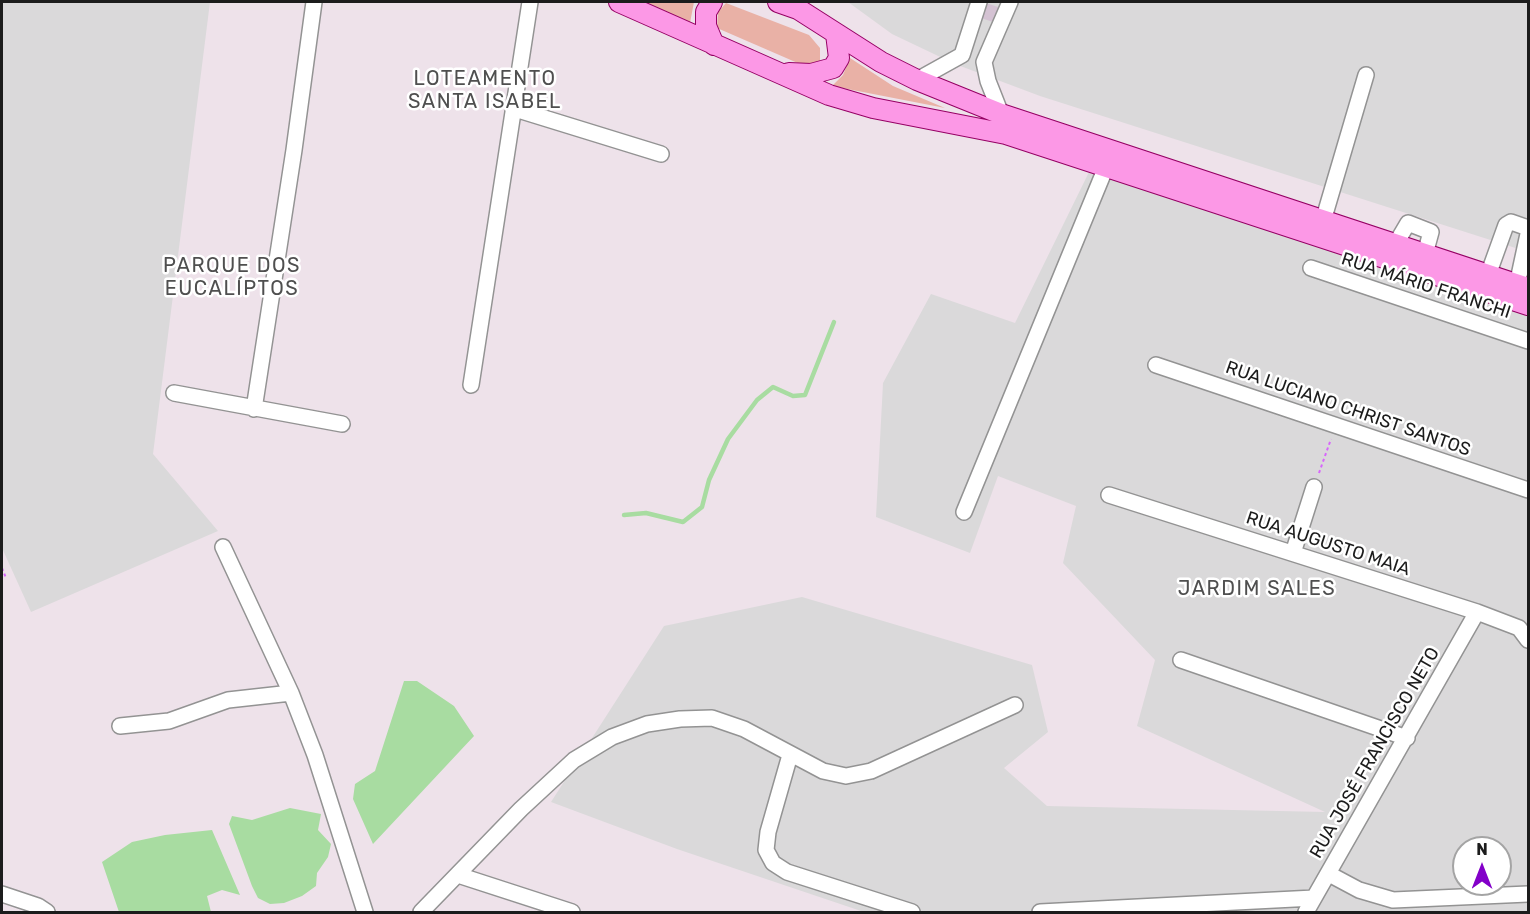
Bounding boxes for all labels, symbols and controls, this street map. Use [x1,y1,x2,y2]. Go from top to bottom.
district label: LOTEAMENTO SANTA ISABEL [408,67,562,114]
street label: RUA MÁRIO FRANCHI [1339,248,1513,324]
district label: PARQUE DOS EUCALÍPTOS [163,254,301,301]
street label: RUA LUCIANO CHRIST SANTOS [1223,357,1473,461]
street label: RUA AUGUSTO MAIA [1243,507,1413,581]
district label: JARDIM SALES [1178,577,1336,601]
street label: RUA JOSÉ FRANCISCO NETO [1306,644,1444,862]
north arrow [1452,836,1512,896]
text: N [1476,840,1488,859]

